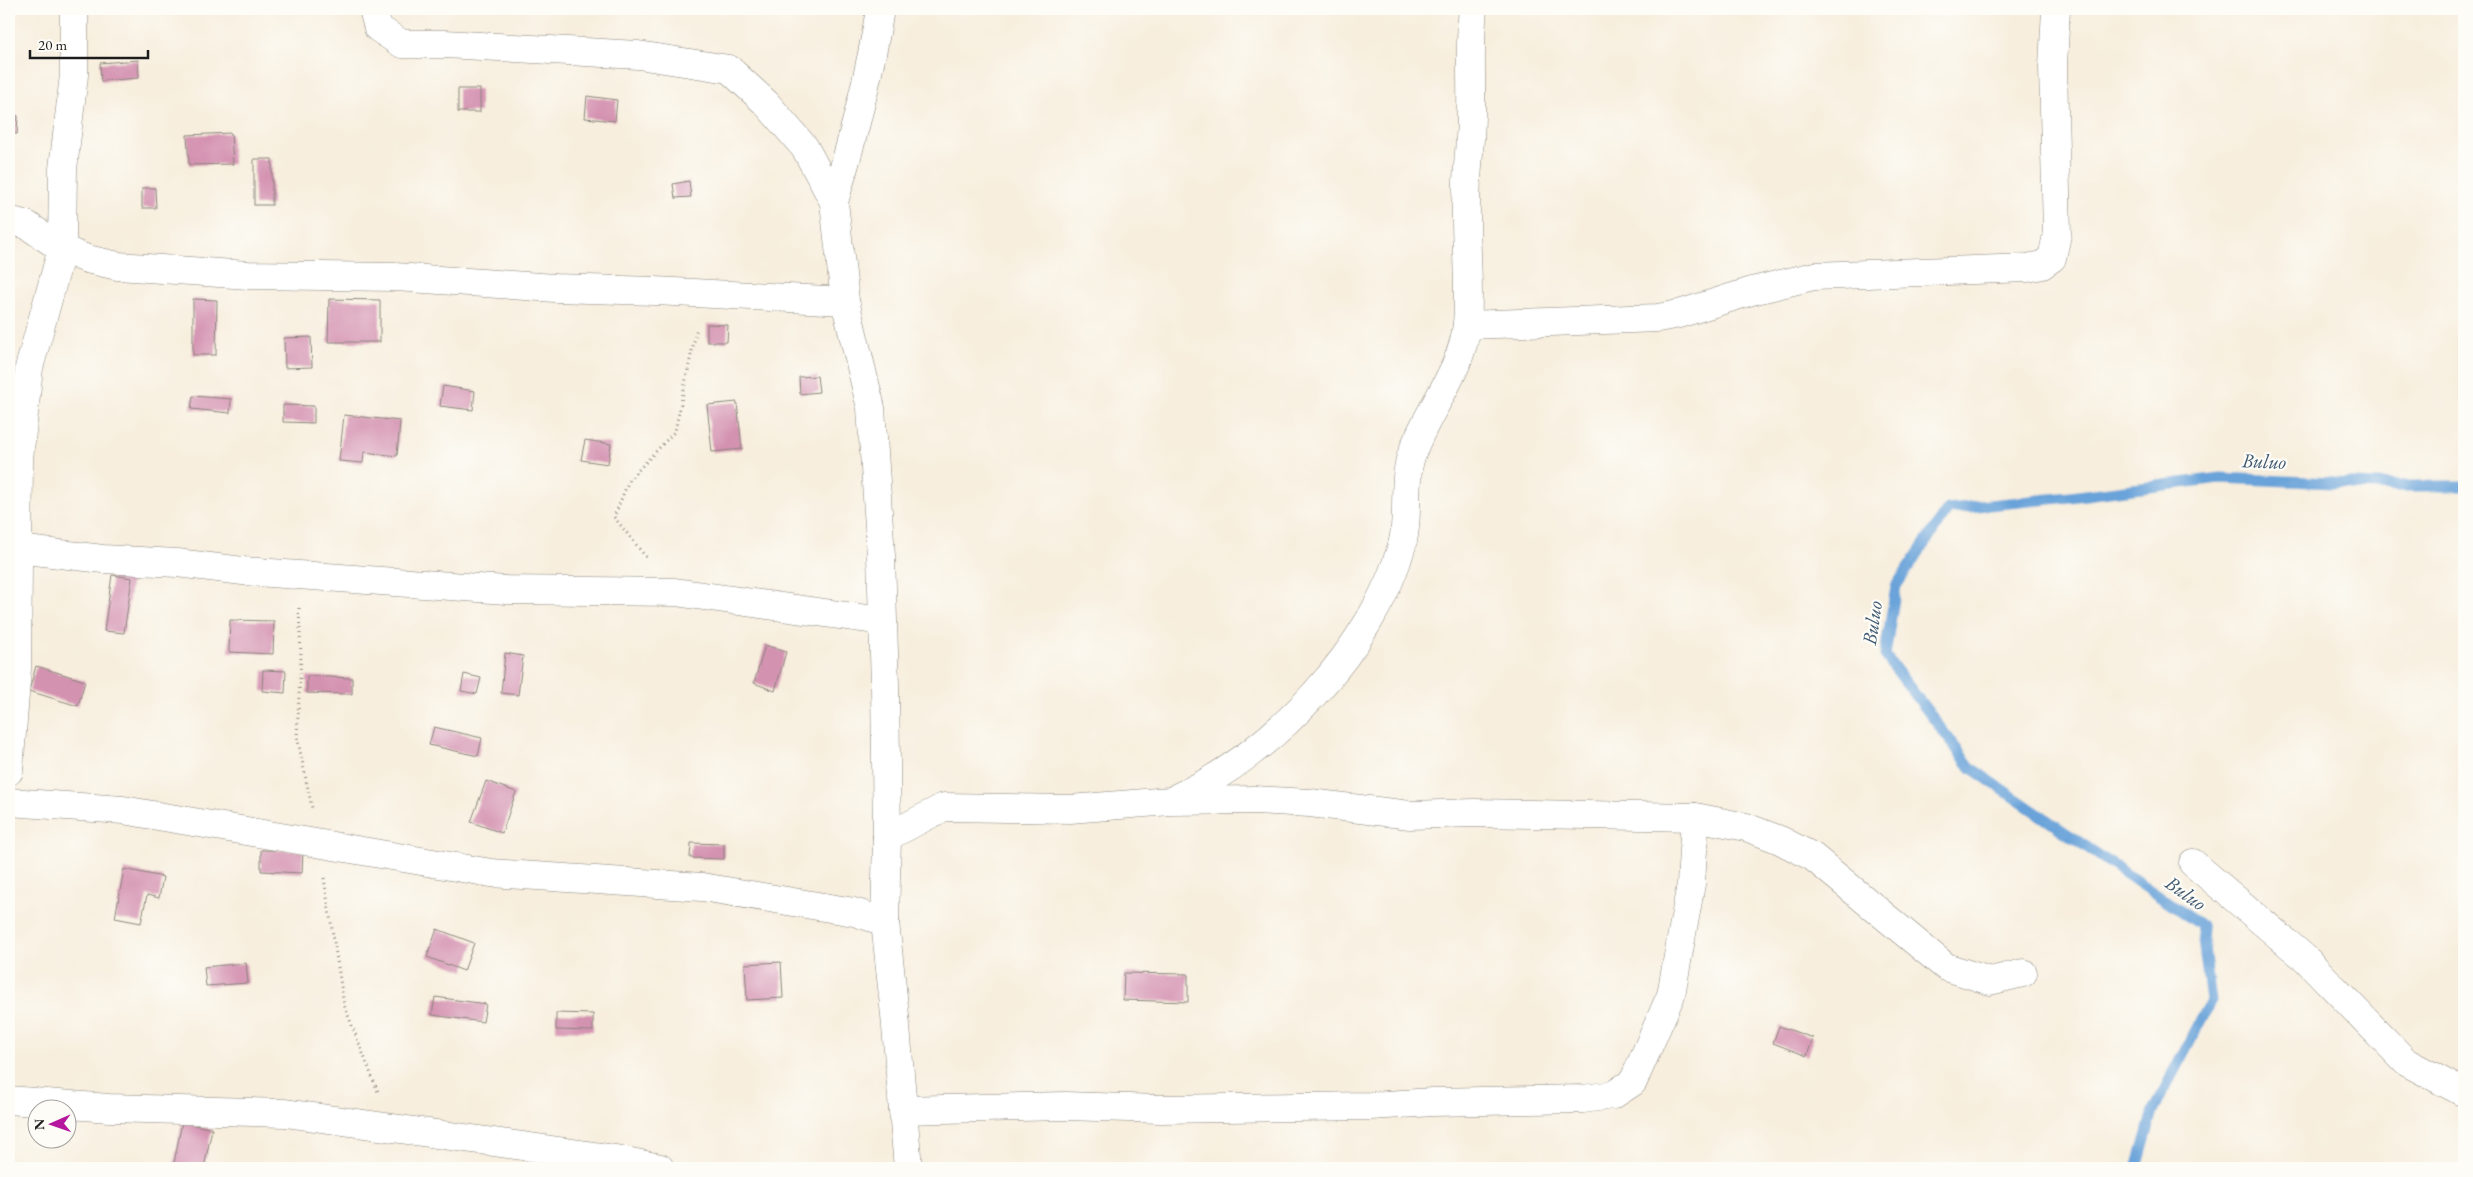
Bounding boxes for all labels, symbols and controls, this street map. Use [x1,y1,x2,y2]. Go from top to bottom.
scale bar [30,28,148,60]
text: 20 m [38,35,67,54]
water label: Buluo [2240,447,2287,475]
water label: Buluo [1856,599,1888,648]
water label: Buluo [2160,869,2212,917]
north arrow [28,1100,78,1150]
text: N [30,1118,48,1130]

